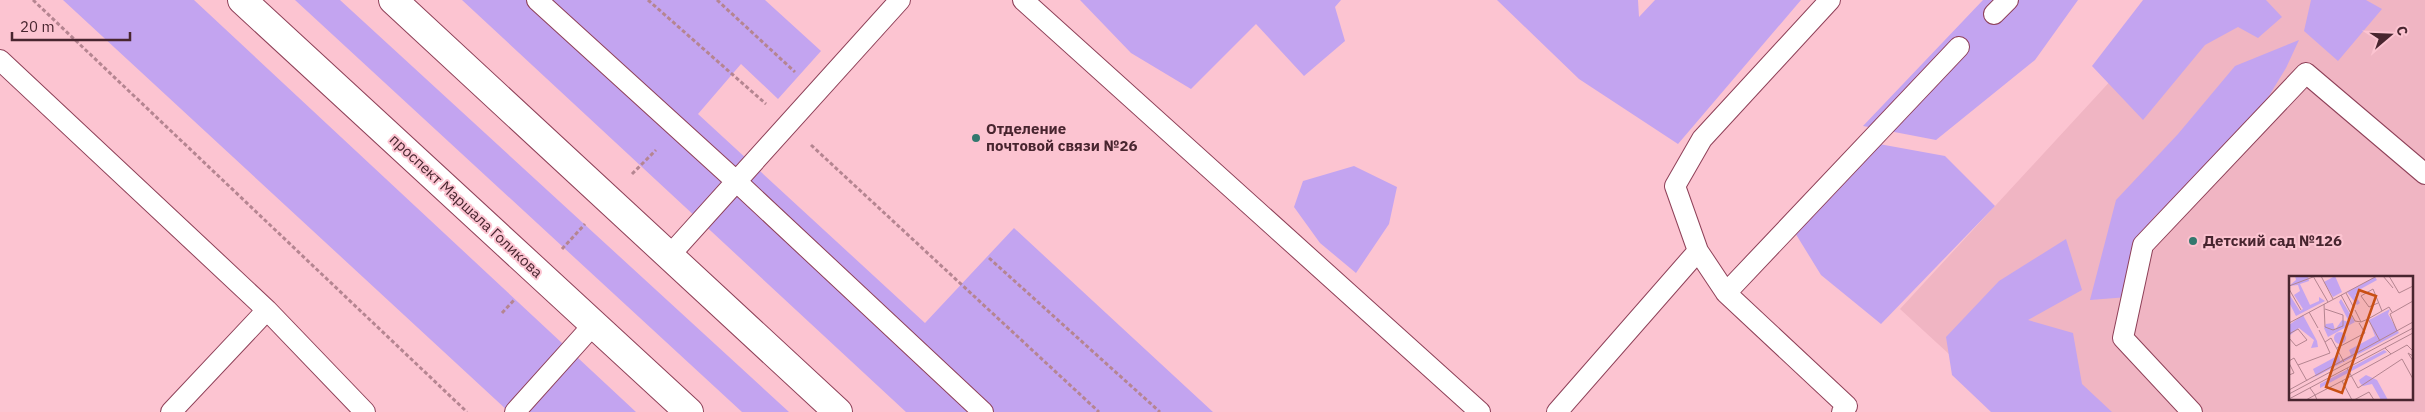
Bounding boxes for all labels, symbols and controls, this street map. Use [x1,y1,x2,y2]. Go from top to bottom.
scale bar [12,10,130,42]
north arrow [2365,10,2415,60]
text: 20 m [20,17,55,36]
text: С [2392,24,2412,38]
place label: Отделение почтовой связи №26 [986,119,1137,155]
street label: проспект Маршала Голикова [386,130,547,282]
marker: Отделение почтовой связи №26 [970,132,982,144]
place label: Детский сад №126 [2203,231,2342,250]
marker: Детский сад №126 [2187,235,2199,247]
inset map [2289,276,2412,400]

